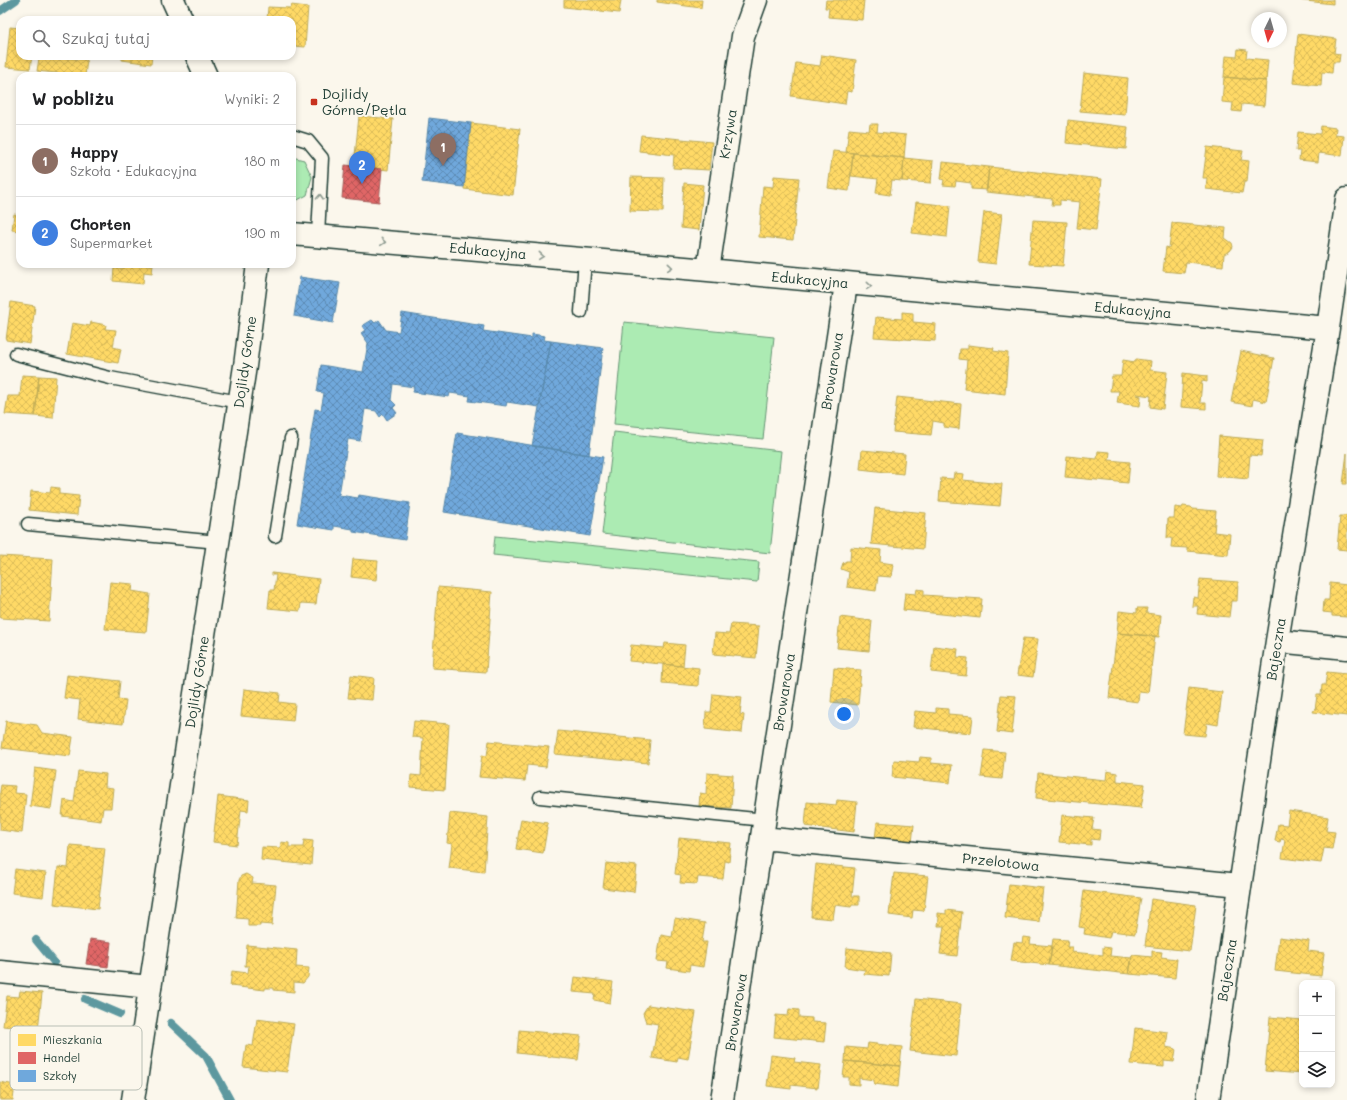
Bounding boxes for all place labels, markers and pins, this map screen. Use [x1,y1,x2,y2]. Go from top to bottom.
place label: Dojlidy Górne/Pętla [322,84,407,119]
marker: Dojlidy Górne/Pętla [309,97,319,107]
pin: 1 [430,133,456,166]
pin: 2 [349,151,375,184]

